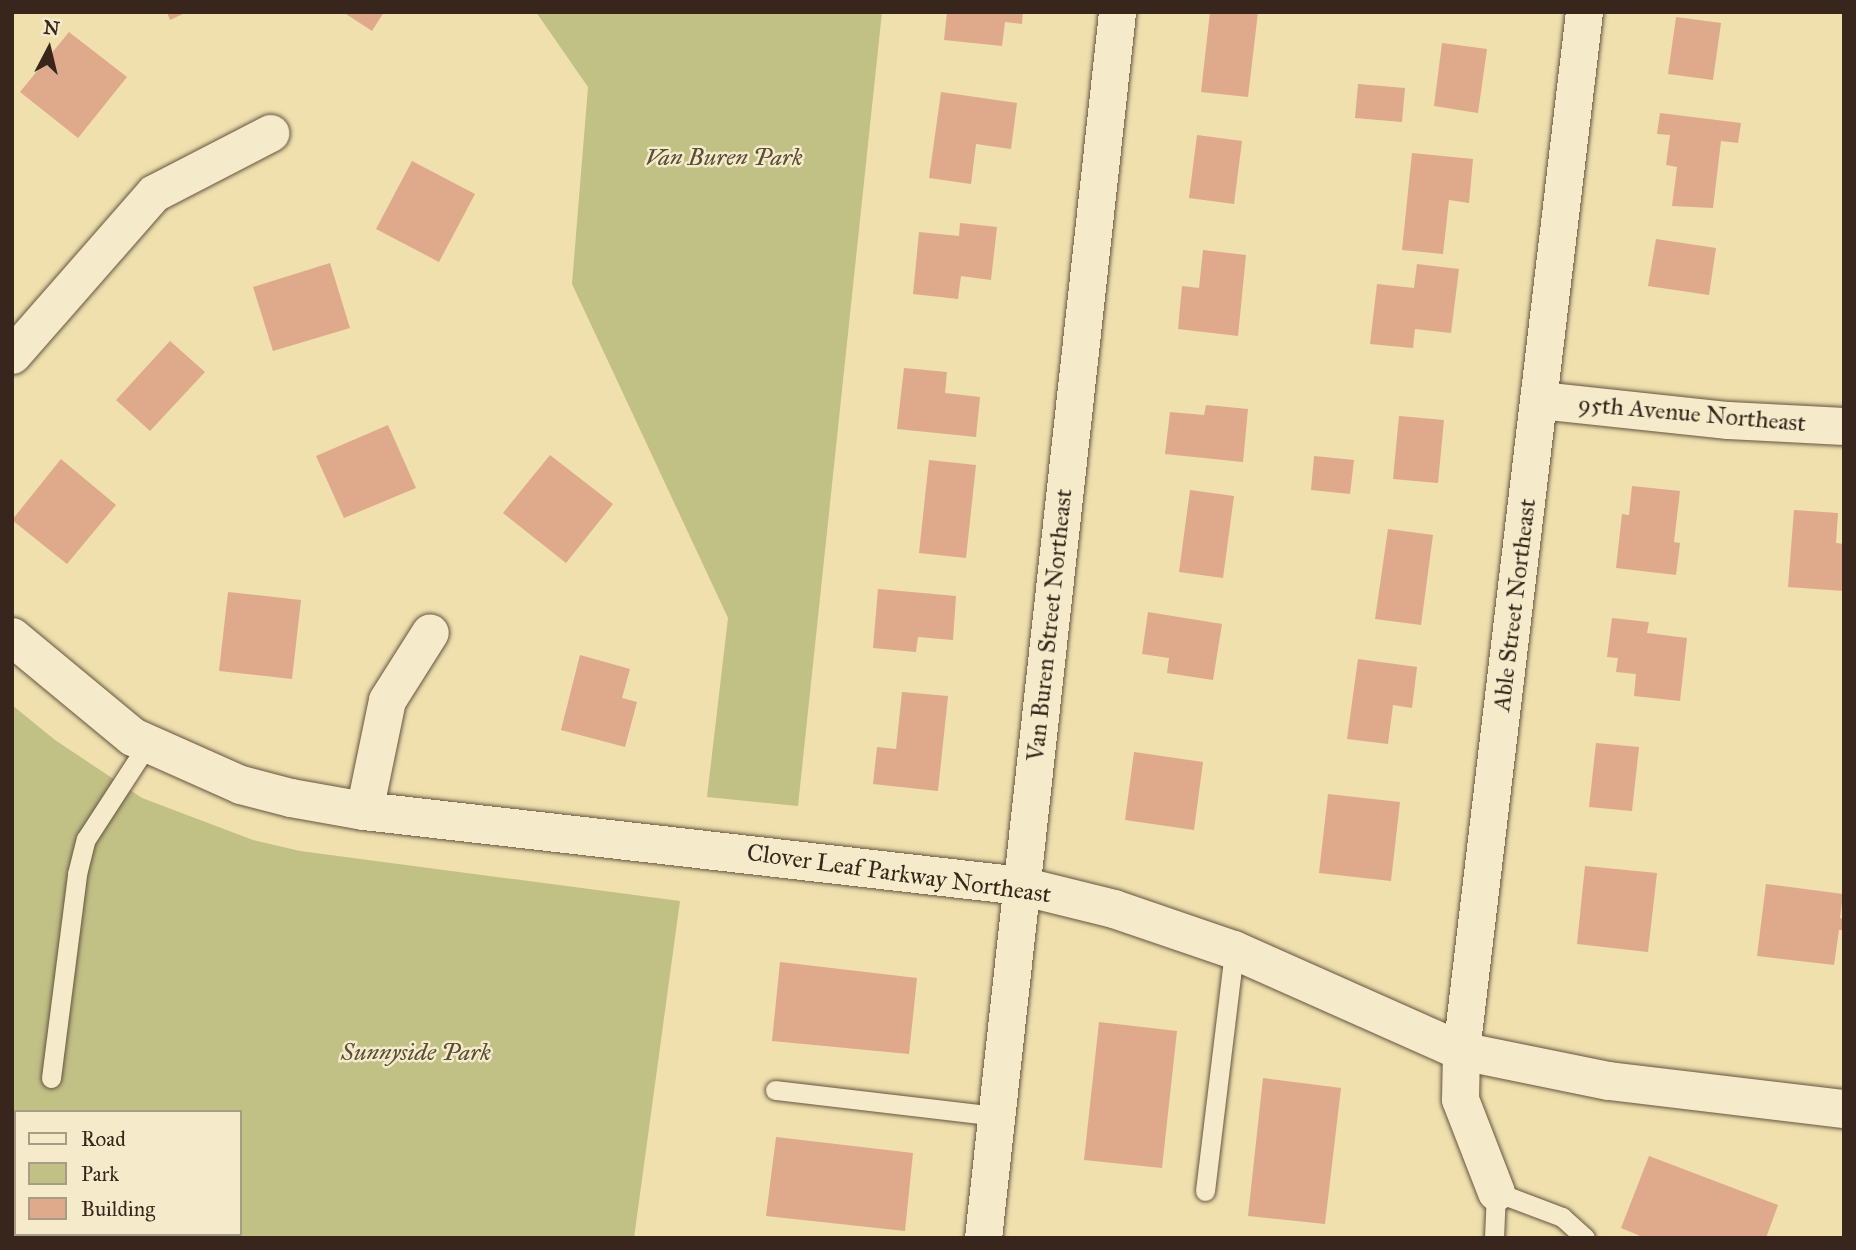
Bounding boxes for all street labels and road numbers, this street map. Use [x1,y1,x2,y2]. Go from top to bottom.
street label: 95th Avenue Northeast [1577,390,1807,438]
street label: Van Buren Street Northeast [1021,487,1079,763]
street label: Able Street Northeast [1488,497,1542,713]
street label: Clover Leaf Parkway Northeast [745,838,1053,910]

